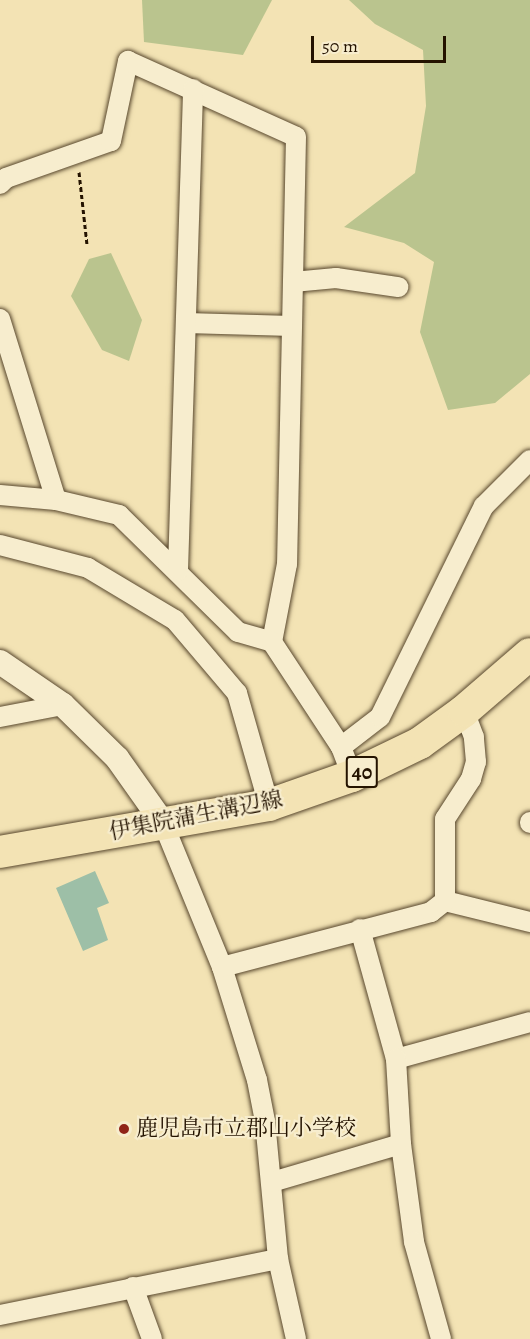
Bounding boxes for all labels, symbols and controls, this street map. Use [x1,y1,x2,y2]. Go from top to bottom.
scale bar [314,24,449,62]
text: 50 m [322,34,358,58]
road number: 40 [346,754,378,790]
street label: 伊集院蒲生溝辺線 [107,786,285,846]
place label: 鹿児島市立郡山小学校 [136,1116,356,1142]
marker: 鹿児島市立郡山小学校 [117,1122,131,1136]

